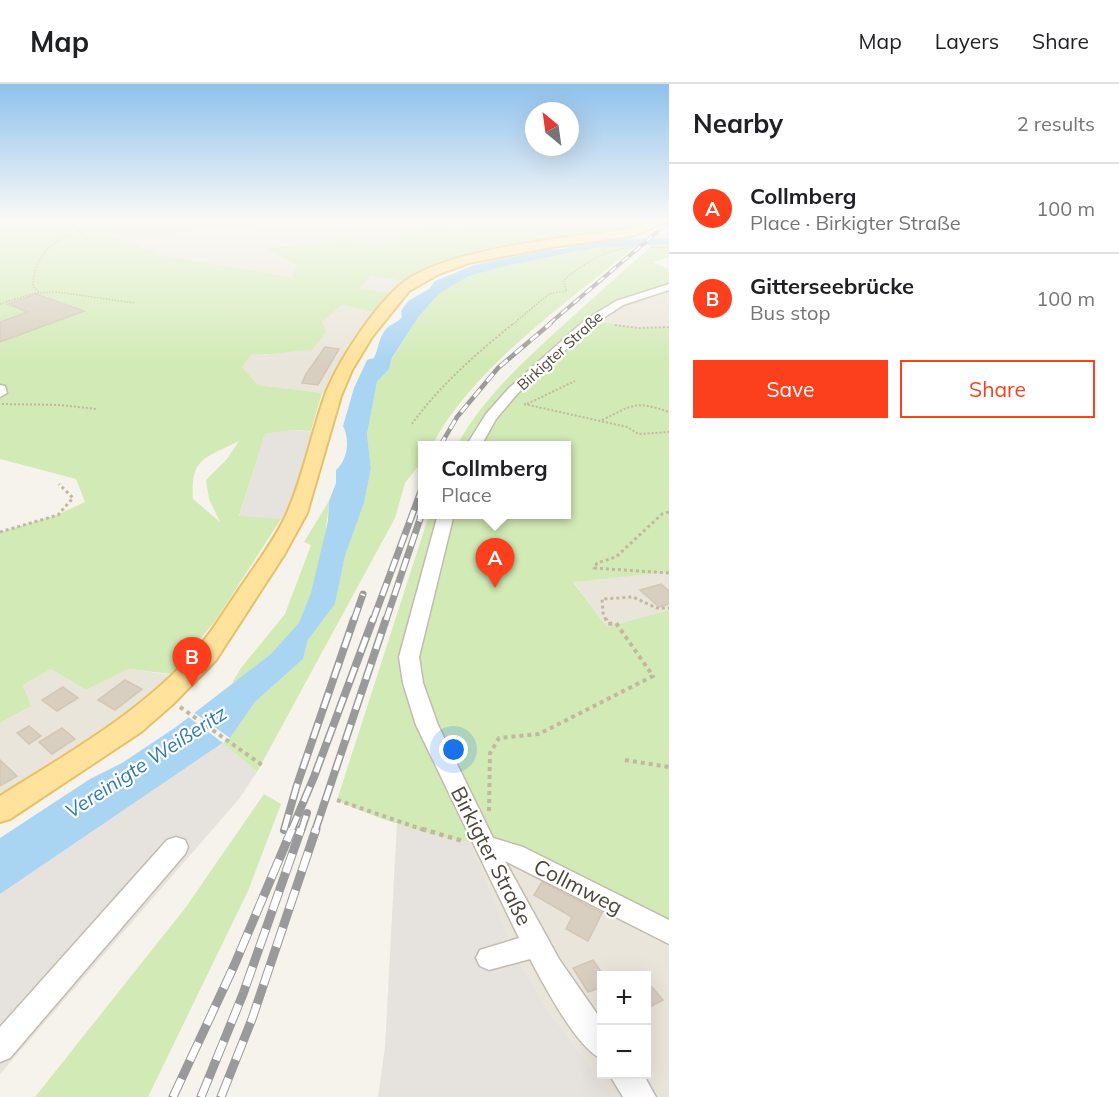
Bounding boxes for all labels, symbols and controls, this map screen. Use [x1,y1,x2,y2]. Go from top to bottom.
text: Map [30,24,89,59]
text: Map [859,28,902,54]
text: Layers [935,28,999,54]
text: Share [1032,28,1089,54]
north arrow [525,102,579,156]
text: Nearby [693,107,783,140]
text: 2 results [1017,111,1095,136]
text: Collmberg [750,182,856,210]
text: A [705,196,720,221]
text: 100 m [1036,196,1095,221]
text: Place · Birkigter Straße [750,210,961,235]
text: Gitterseebrücke [750,272,914,300]
text: B [706,286,719,311]
text: 100 m [1036,286,1095,311]
text: Bus stop [750,300,830,325]
street label: Birkigter Straße [513,307,606,394]
button: Save [693,360,888,418]
button: Share [900,360,1095,418]
popup [418,441,571,519]
text: Collmberg [441,454,548,482]
text: Place [441,482,492,507]
pin: A [476,538,514,588]
pin: B [172,638,212,687]
water label: Vereinigte Weißeritz [60,700,232,823]
your location [439,735,468,764]
street label: Birkigter Straße [446,782,538,929]
street label: Collmweg [530,853,627,920]
map controls [597,971,651,1079]
button: + [597,971,651,1025]
button: − [597,1025,651,1079]

